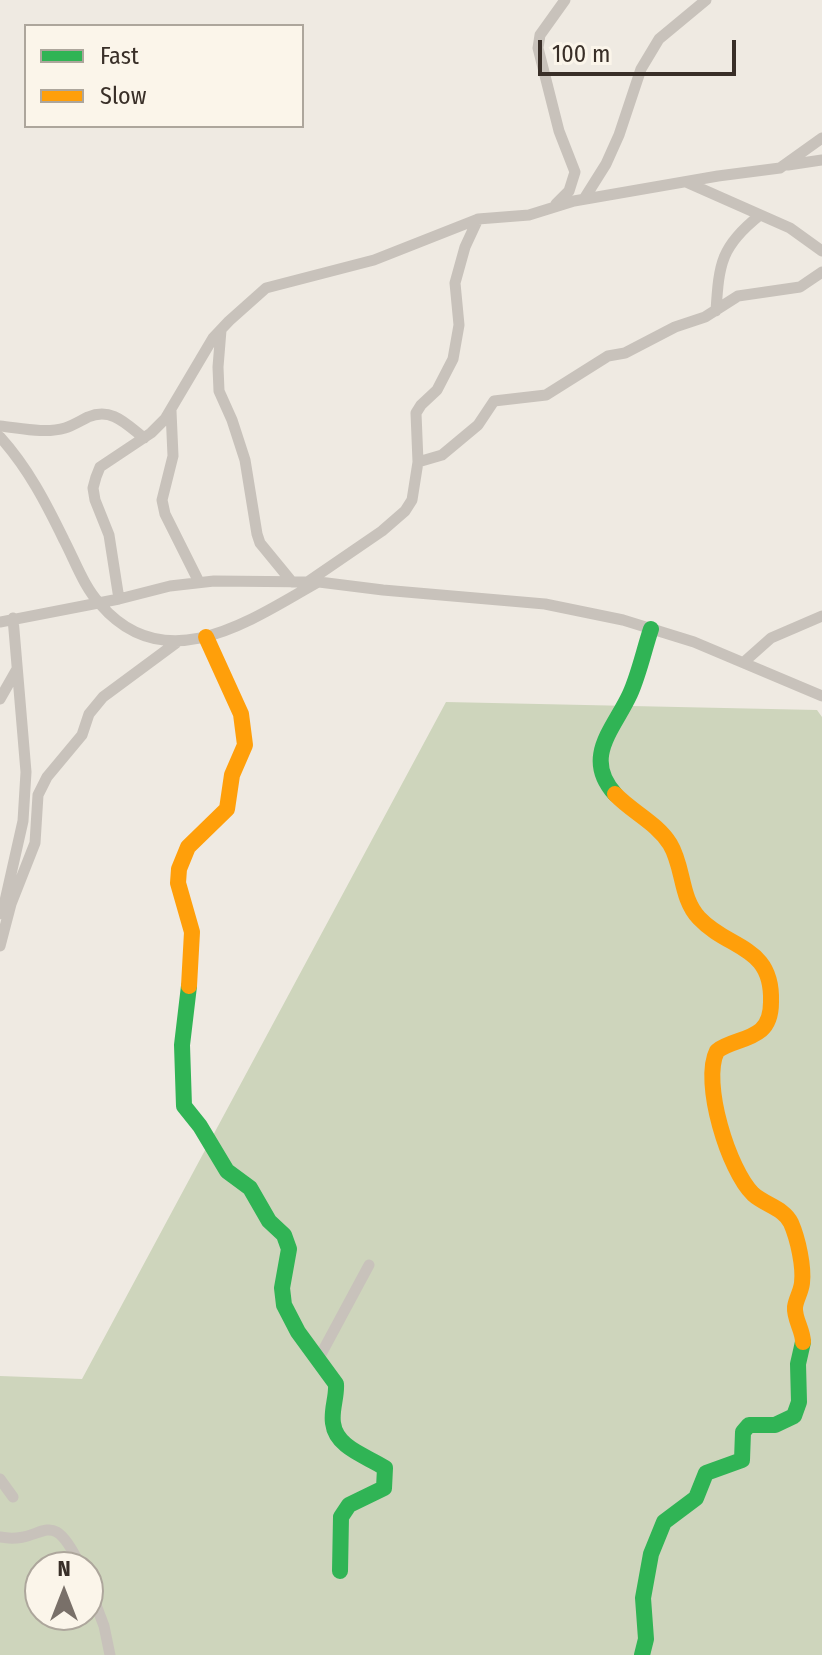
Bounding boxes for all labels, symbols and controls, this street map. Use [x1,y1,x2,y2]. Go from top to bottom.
legend [24,24,304,128]
scale bar [542,24,740,74]
text: 100 m [552,40,610,68]
text: Fast [100,42,139,70]
text: Slow [100,82,146,110]
north arrow [24,1551,104,1631]
text: N [57,1555,71,1582]

